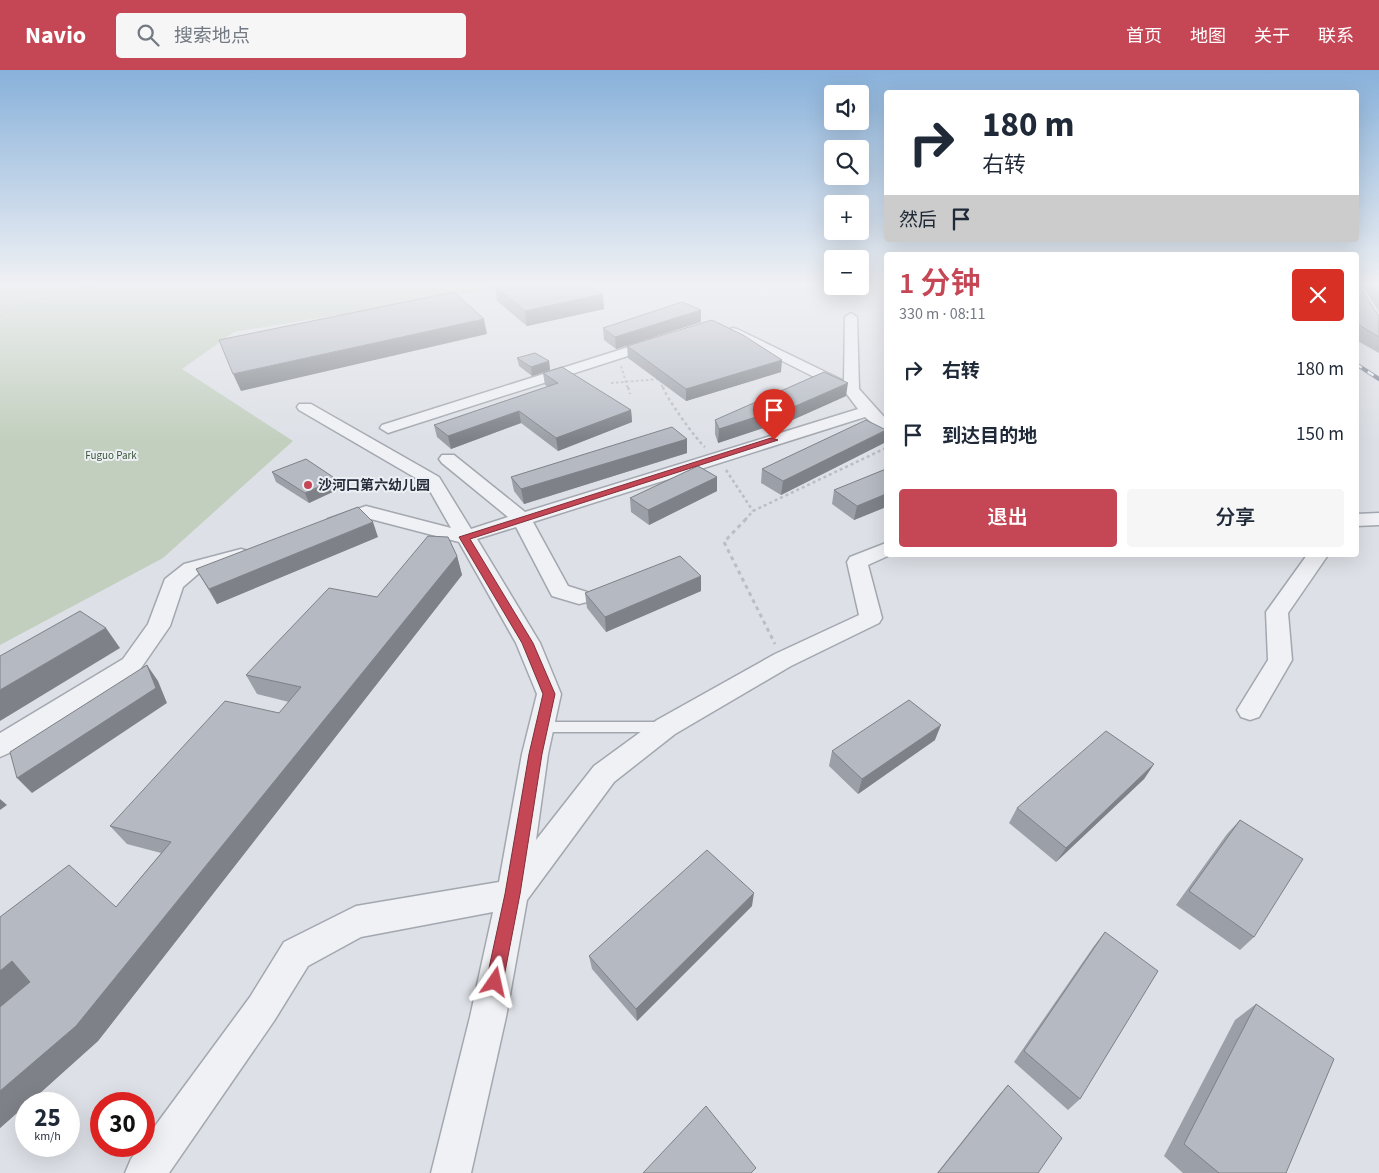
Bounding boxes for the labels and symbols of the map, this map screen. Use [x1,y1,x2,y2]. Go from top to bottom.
pin [753,389,795,440]
park label: Fuguo Park [85,448,137,463]
place label: 沙河口第六幼儿园 [318,476,430,496]
marker: 沙河口第六幼儿园 [302,479,314,491]
position arrow [468,955,520,1007]
speed limit sign: 30 [90,1092,155,1157]

